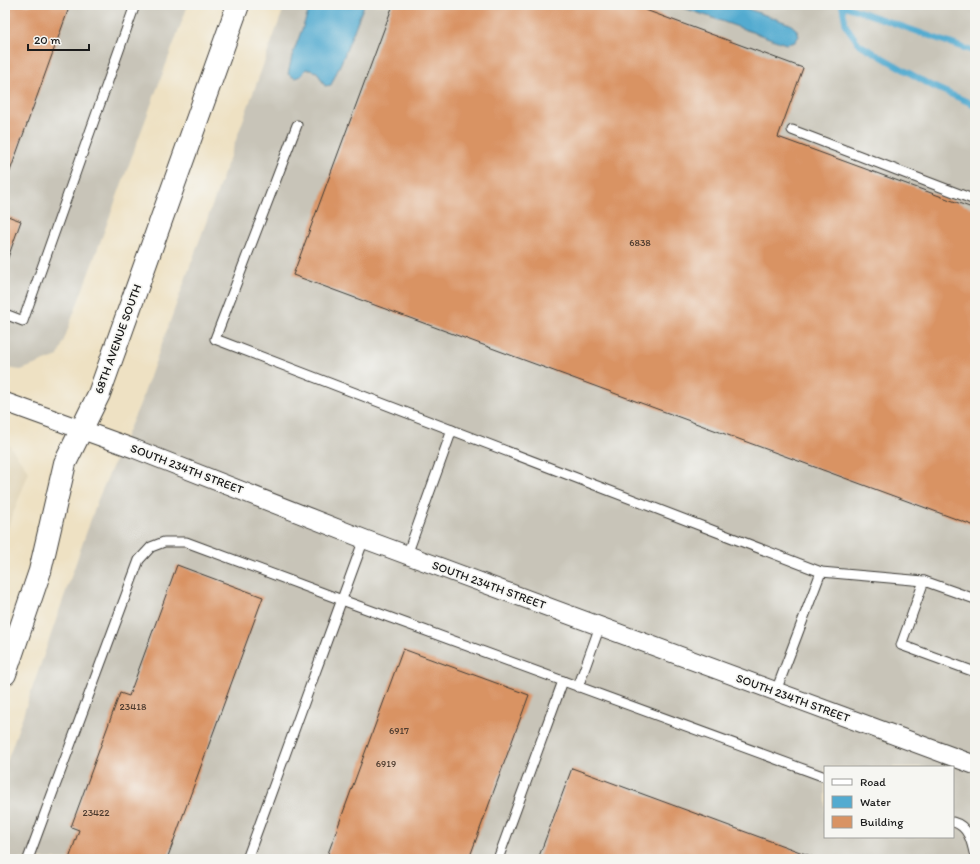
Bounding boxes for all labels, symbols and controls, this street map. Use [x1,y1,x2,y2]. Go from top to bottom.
scale bar [28,26,89,52]
text: 20 m [34,33,61,47]
house number: 6838 [629,236,651,249]
street label: 68TH AVENUE SOUTH [92,282,144,396]
street label: SOUTH 234TH STREET [129,441,246,497]
street label: SOUTH 234TH STREET [430,558,548,612]
street label: SOUTH 234TH STREET [734,671,852,725]
house number: 23418 [120,700,147,713]
house number: 6917 [389,724,409,737]
house number: 6919 [376,757,396,770]
legend [824,766,954,838]
text: Road [860,775,886,789]
text: Water [860,795,891,809]
house number: 23422 [82,806,110,819]
text: Building [860,815,904,829]

